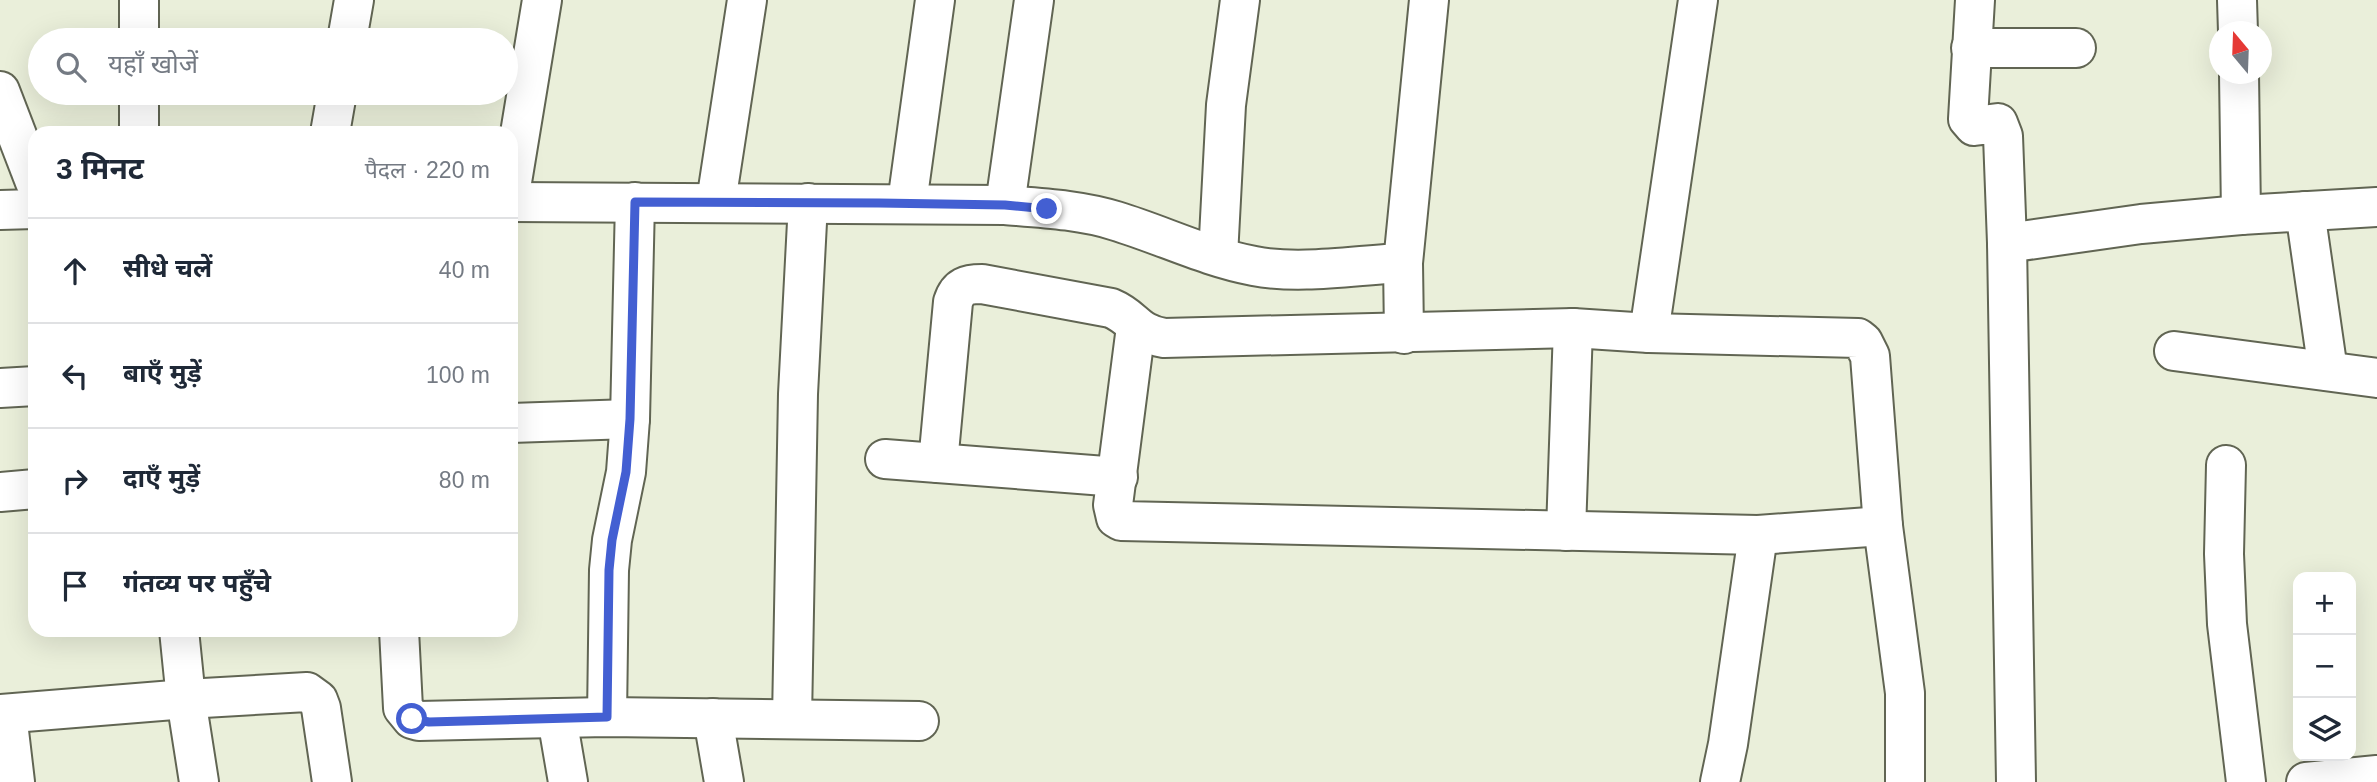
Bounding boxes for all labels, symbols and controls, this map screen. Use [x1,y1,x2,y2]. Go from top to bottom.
north arrow [2209,21,2272,84]
search box [28,28,518,105]
icon: search [52,48,90,86]
text: यहाँ खोजें [108,49,198,79]
text: 3 मिनट [56,152,144,185]
text: पैदल · 220 m [365,157,490,183]
route end [1031,193,1062,224]
icon: ahead [56,252,94,290]
text: सीधे चलें [123,253,212,283]
text: 40 m [439,257,490,283]
icon: left [56,357,94,395]
text: बाएँ मुड़ें [123,358,202,388]
text: 100 m [426,362,490,388]
icon: right [56,462,94,500]
text: दाएँ मुड़ें [123,463,200,493]
text: 80 m [439,467,490,493]
icon: arrive [56,567,94,605]
text: गंतव्य पर पहुँचे [123,568,271,598]
map controls [2293,572,2356,761]
button: + [2293,572,2356,635]
button: − [2293,635,2356,698]
button: layers [2293,698,2356,761]
route start [396,703,427,734]

